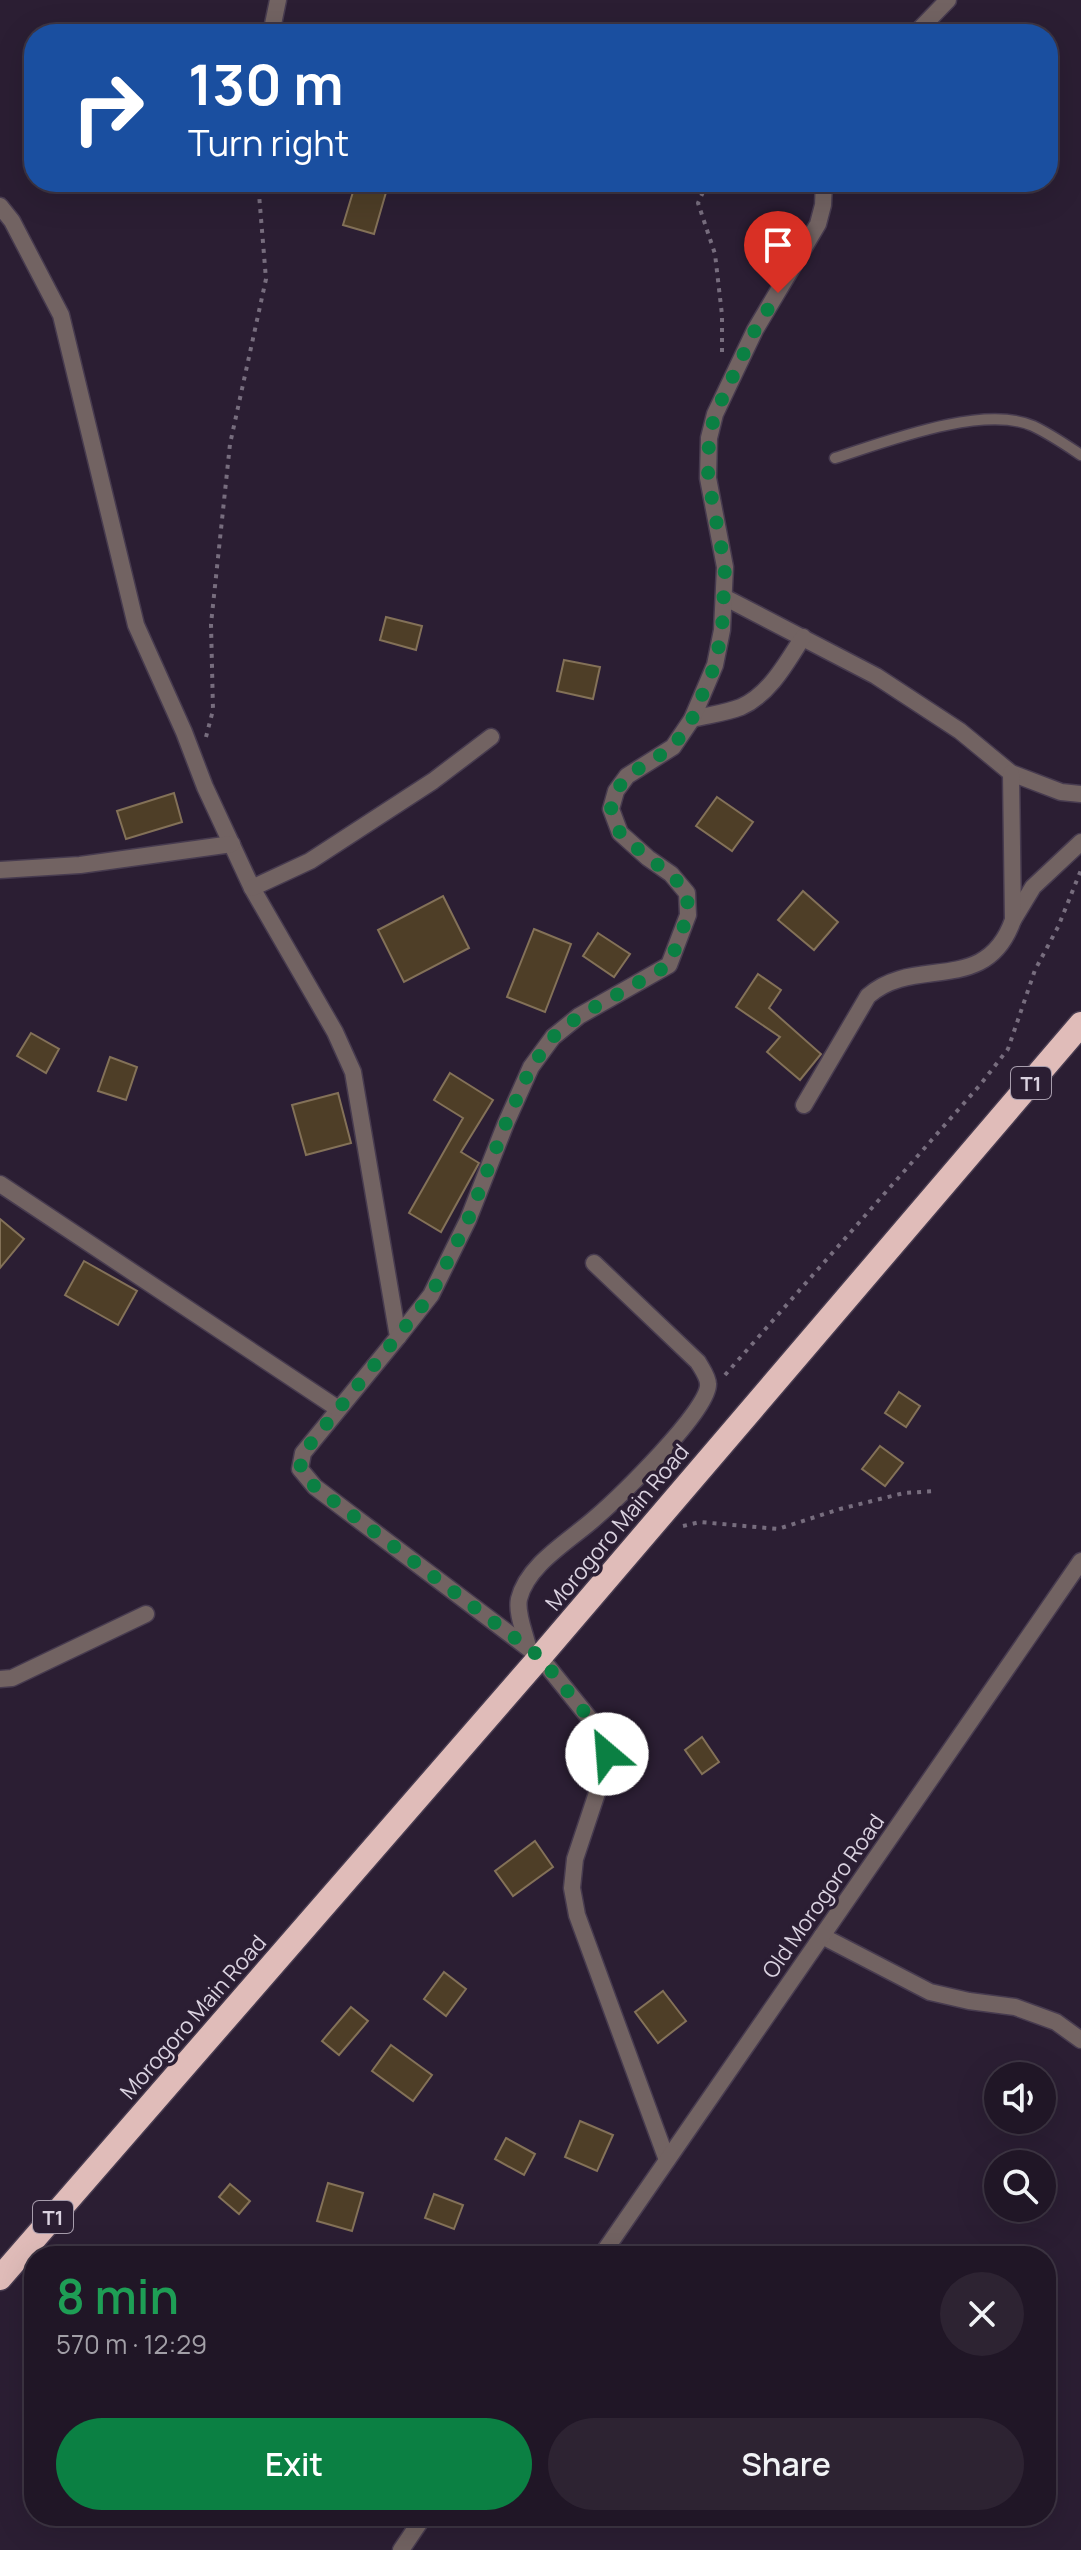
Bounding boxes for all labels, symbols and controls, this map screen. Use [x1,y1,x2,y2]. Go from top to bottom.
text: 130 m [188,45,344,122]
icon: right [56,56,160,160]
text: Turn right [188,118,349,167]
pin [744,211,812,293]
icon: arrive [756,223,800,267]
road number: T1 [1011,1067,1051,1099]
street label: Morogoro Main Road [538,1437,696,1617]
position arrow [565,1712,649,1796]
street label: Old Morogoro Road [755,1808,891,1984]
street label: Morogoro Main Road [113,1928,273,2106]
map controls [984,2062,1056,2222]
button: sound [984,2062,1056,2134]
button: search [984,2150,1056,2222]
road number: T1 [33,2201,73,2233]
text: 8 min [56,2263,179,2328]
button: close [940,2272,1024,2356]
text: 570 m · 12:29 [56,2326,207,2362]
button: Exit [56,2418,532,2510]
button: Share [548,2418,1024,2510]

